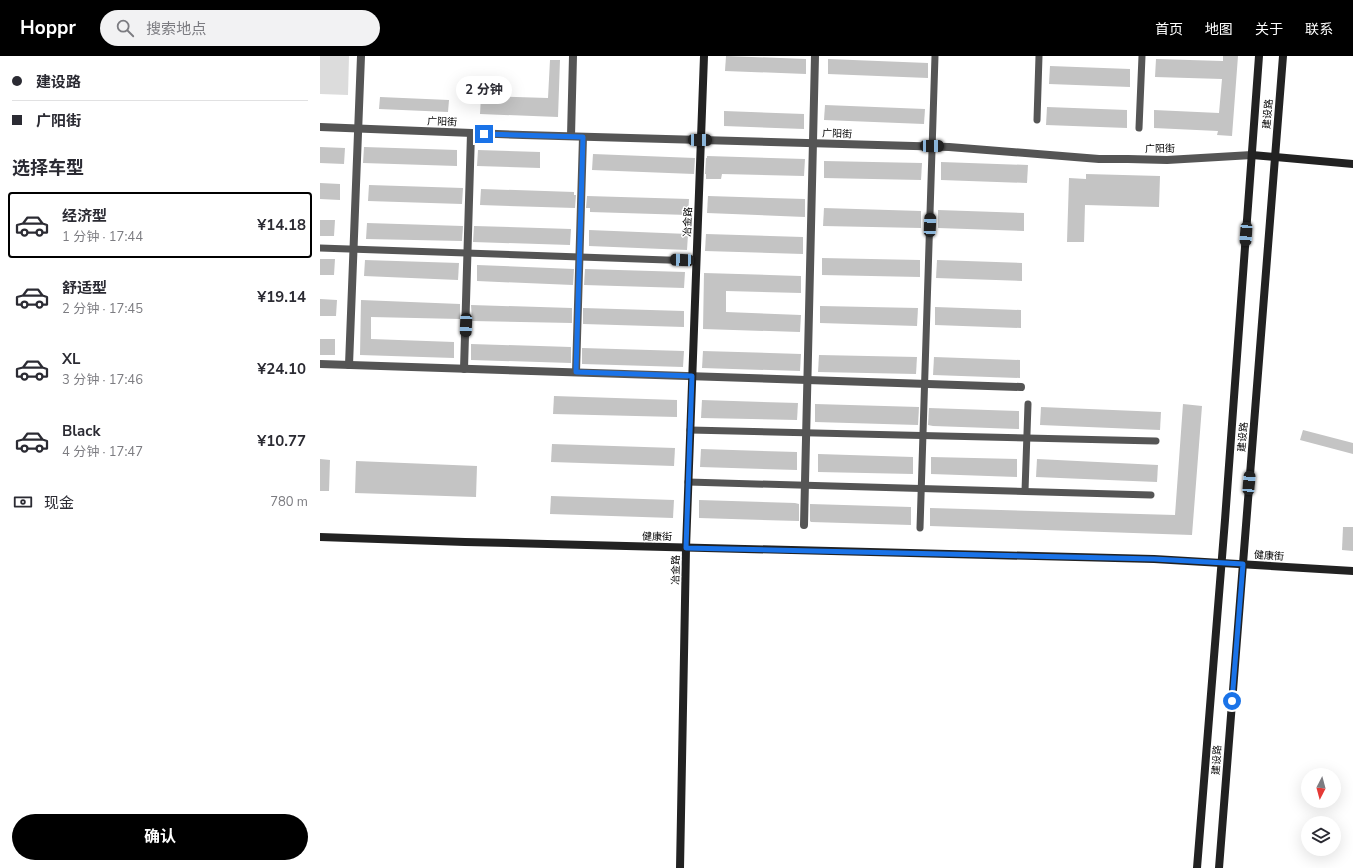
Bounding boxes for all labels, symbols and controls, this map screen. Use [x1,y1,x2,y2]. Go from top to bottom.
search box [100,10,380,46]
text: Hoppr [20,15,76,41]
icon: search [114,17,136,39]
text: 搜索地点 [146,19,206,39]
text: 首页 [1155,20,1183,39]
text: 地图 [1205,20,1233,39]
text: 关于 [1255,20,1283,39]
text: 联系 [1305,20,1333,39]
text: 建设路 [36,72,81,92]
callout: 2 分钟 [456,76,512,104]
text: 2 分钟 [465,81,503,99]
street label: 建设路 [1260,98,1276,130]
text: 广阳街 [36,111,81,131]
street label: 广阳街 [427,114,457,130]
route end [475,125,493,143]
street label: 广阳街 [822,126,852,142]
car [688,134,712,146]
car [920,140,944,152]
street label: 广阳街 [1145,142,1175,156]
text: 选择车型 [12,156,84,180]
text: 经济型 [62,206,107,226]
icon: car [14,207,50,243]
street label: 冶金路 [680,207,696,237]
car [924,213,936,237]
text: ¥14.18 [257,215,306,235]
car [1239,222,1253,246]
text: 1 分钟 · 17:44 [62,228,143,246]
car [670,254,694,266]
text: 舒适型 [62,278,107,298]
icon: car [14,279,50,315]
text: ¥19.14 [257,287,306,307]
text: 2 分钟 · 17:45 [62,300,143,318]
car [460,313,472,337]
text: XL [62,349,81,369]
icon: car [14,351,50,387]
text: ¥24.10 [257,359,306,379]
text: 3 分钟 · 17:46 [62,371,143,389]
text: Black [62,421,100,441]
street label: 建设路 [1235,421,1251,453]
icon: car [14,423,50,459]
text: ¥10.77 [257,431,306,451]
text: 4 分钟 · 17:47 [62,443,143,461]
car [1242,471,1256,495]
icon: cash [12,491,34,513]
text: 现金 [44,493,74,513]
text: 780 m [270,493,308,511]
street label: 健康街 [642,530,672,544]
street label: 健康街 [1254,548,1284,564]
street label: 冶金路 [669,555,683,585]
route start [1223,692,1241,710]
street label: 建设路 [1209,745,1225,775]
north arrow [1301,768,1341,808]
map controls [1301,768,1341,856]
button: 确认 [12,814,308,860]
button: layers [1301,816,1341,856]

